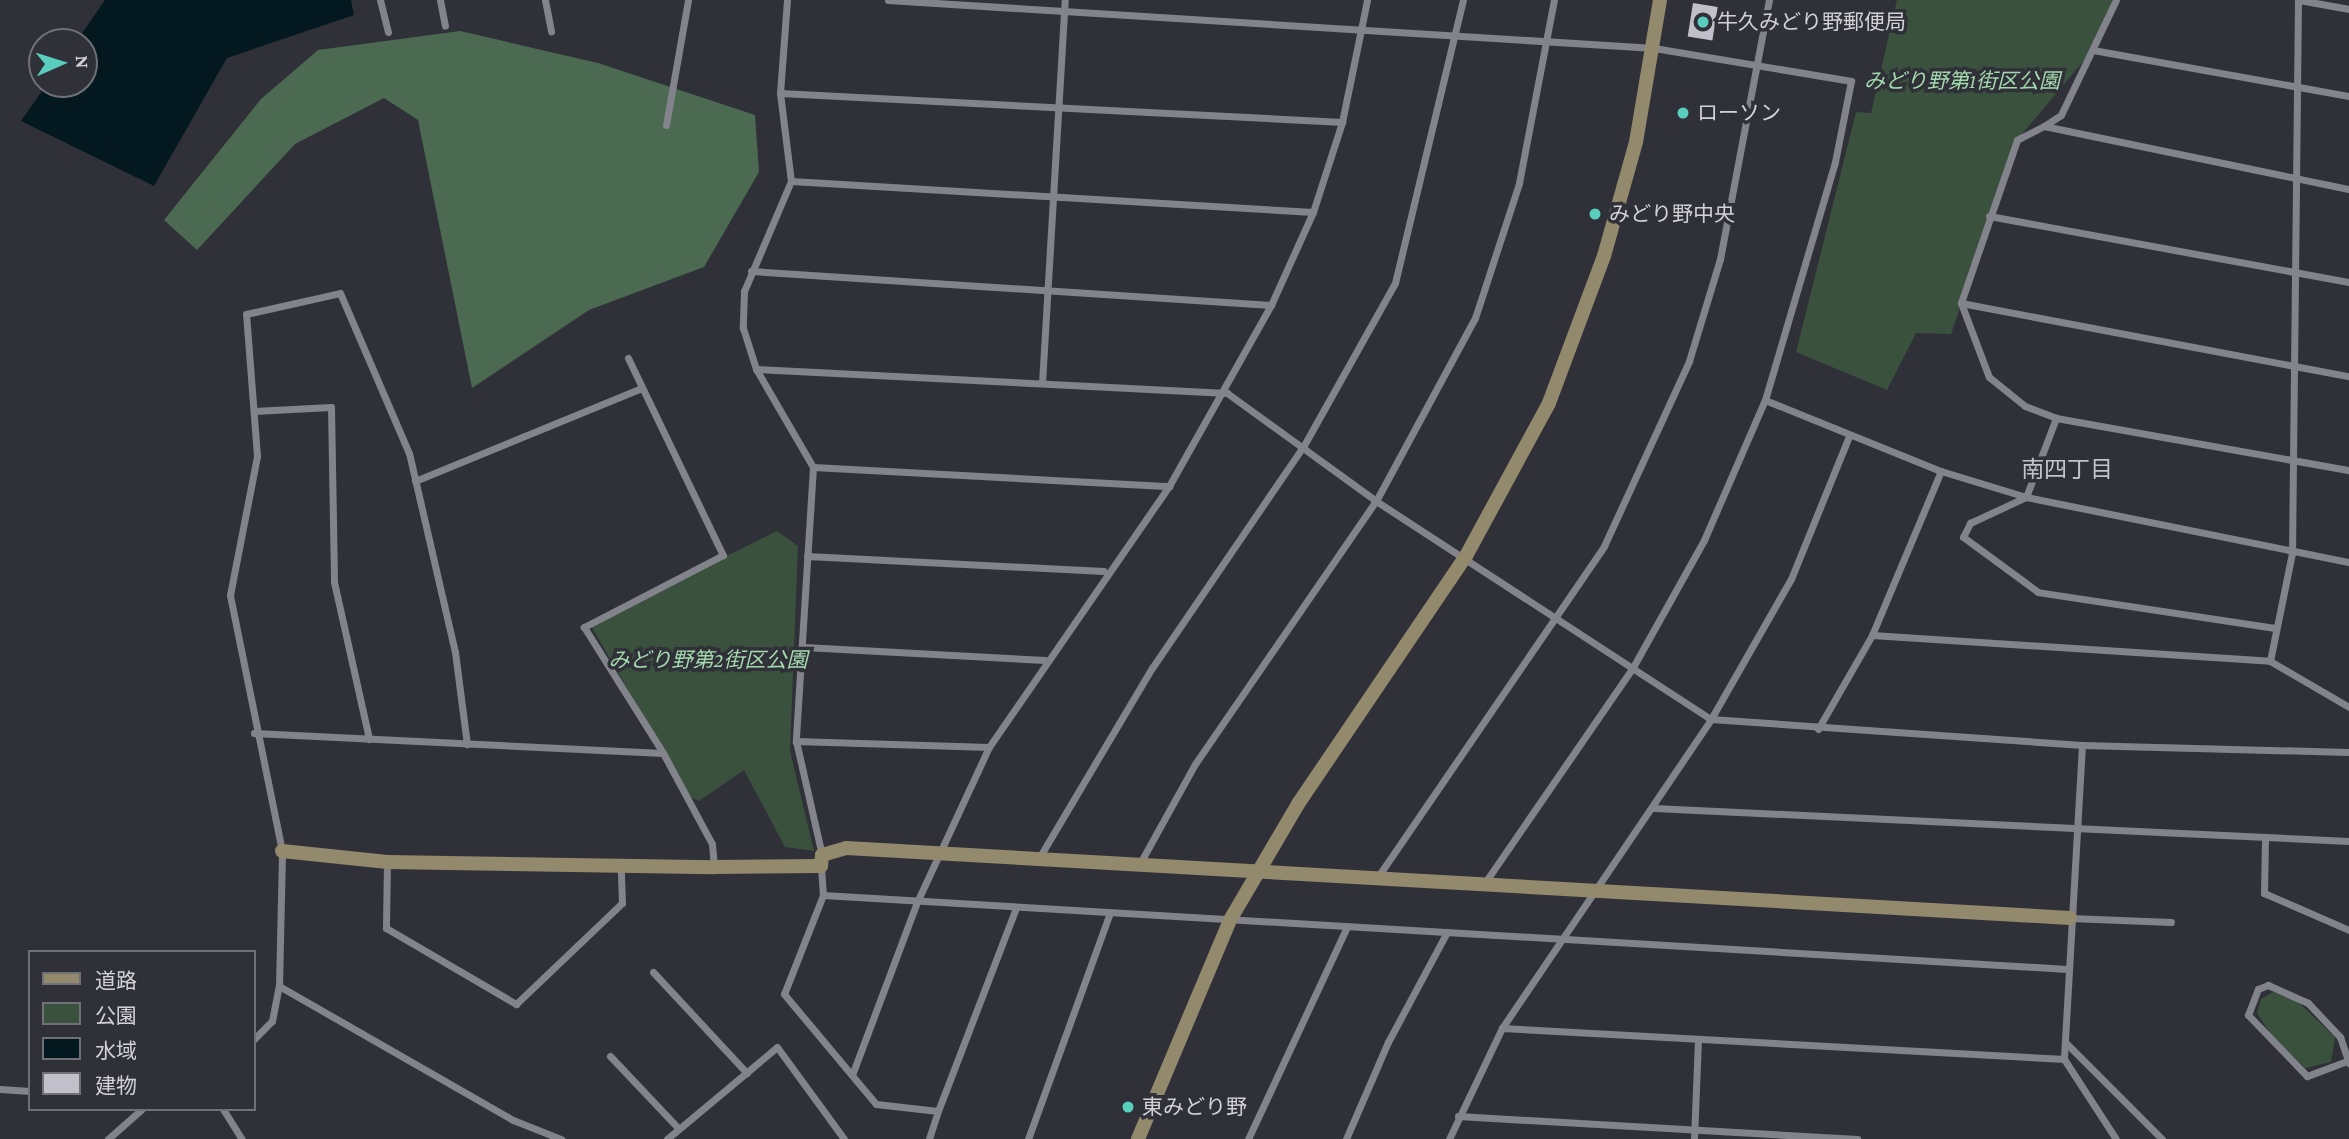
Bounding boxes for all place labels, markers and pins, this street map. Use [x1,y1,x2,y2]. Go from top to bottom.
place label: 牛久みどり野郵便局 [1717,9,1906,35]
marker: 牛久みどり野郵便局 [1695,14,1711,30]
place label: ローソン [1697,100,1781,126]
marker: ローソン [1675,105,1691,121]
place label: みどり野中央 [1609,201,1735,227]
marker: みどり野中央 [1587,206,1603,222]
place label: 東みどり野 [1142,1094,1247,1120]
marker: 東みどり野 [1120,1099,1136,1115]

